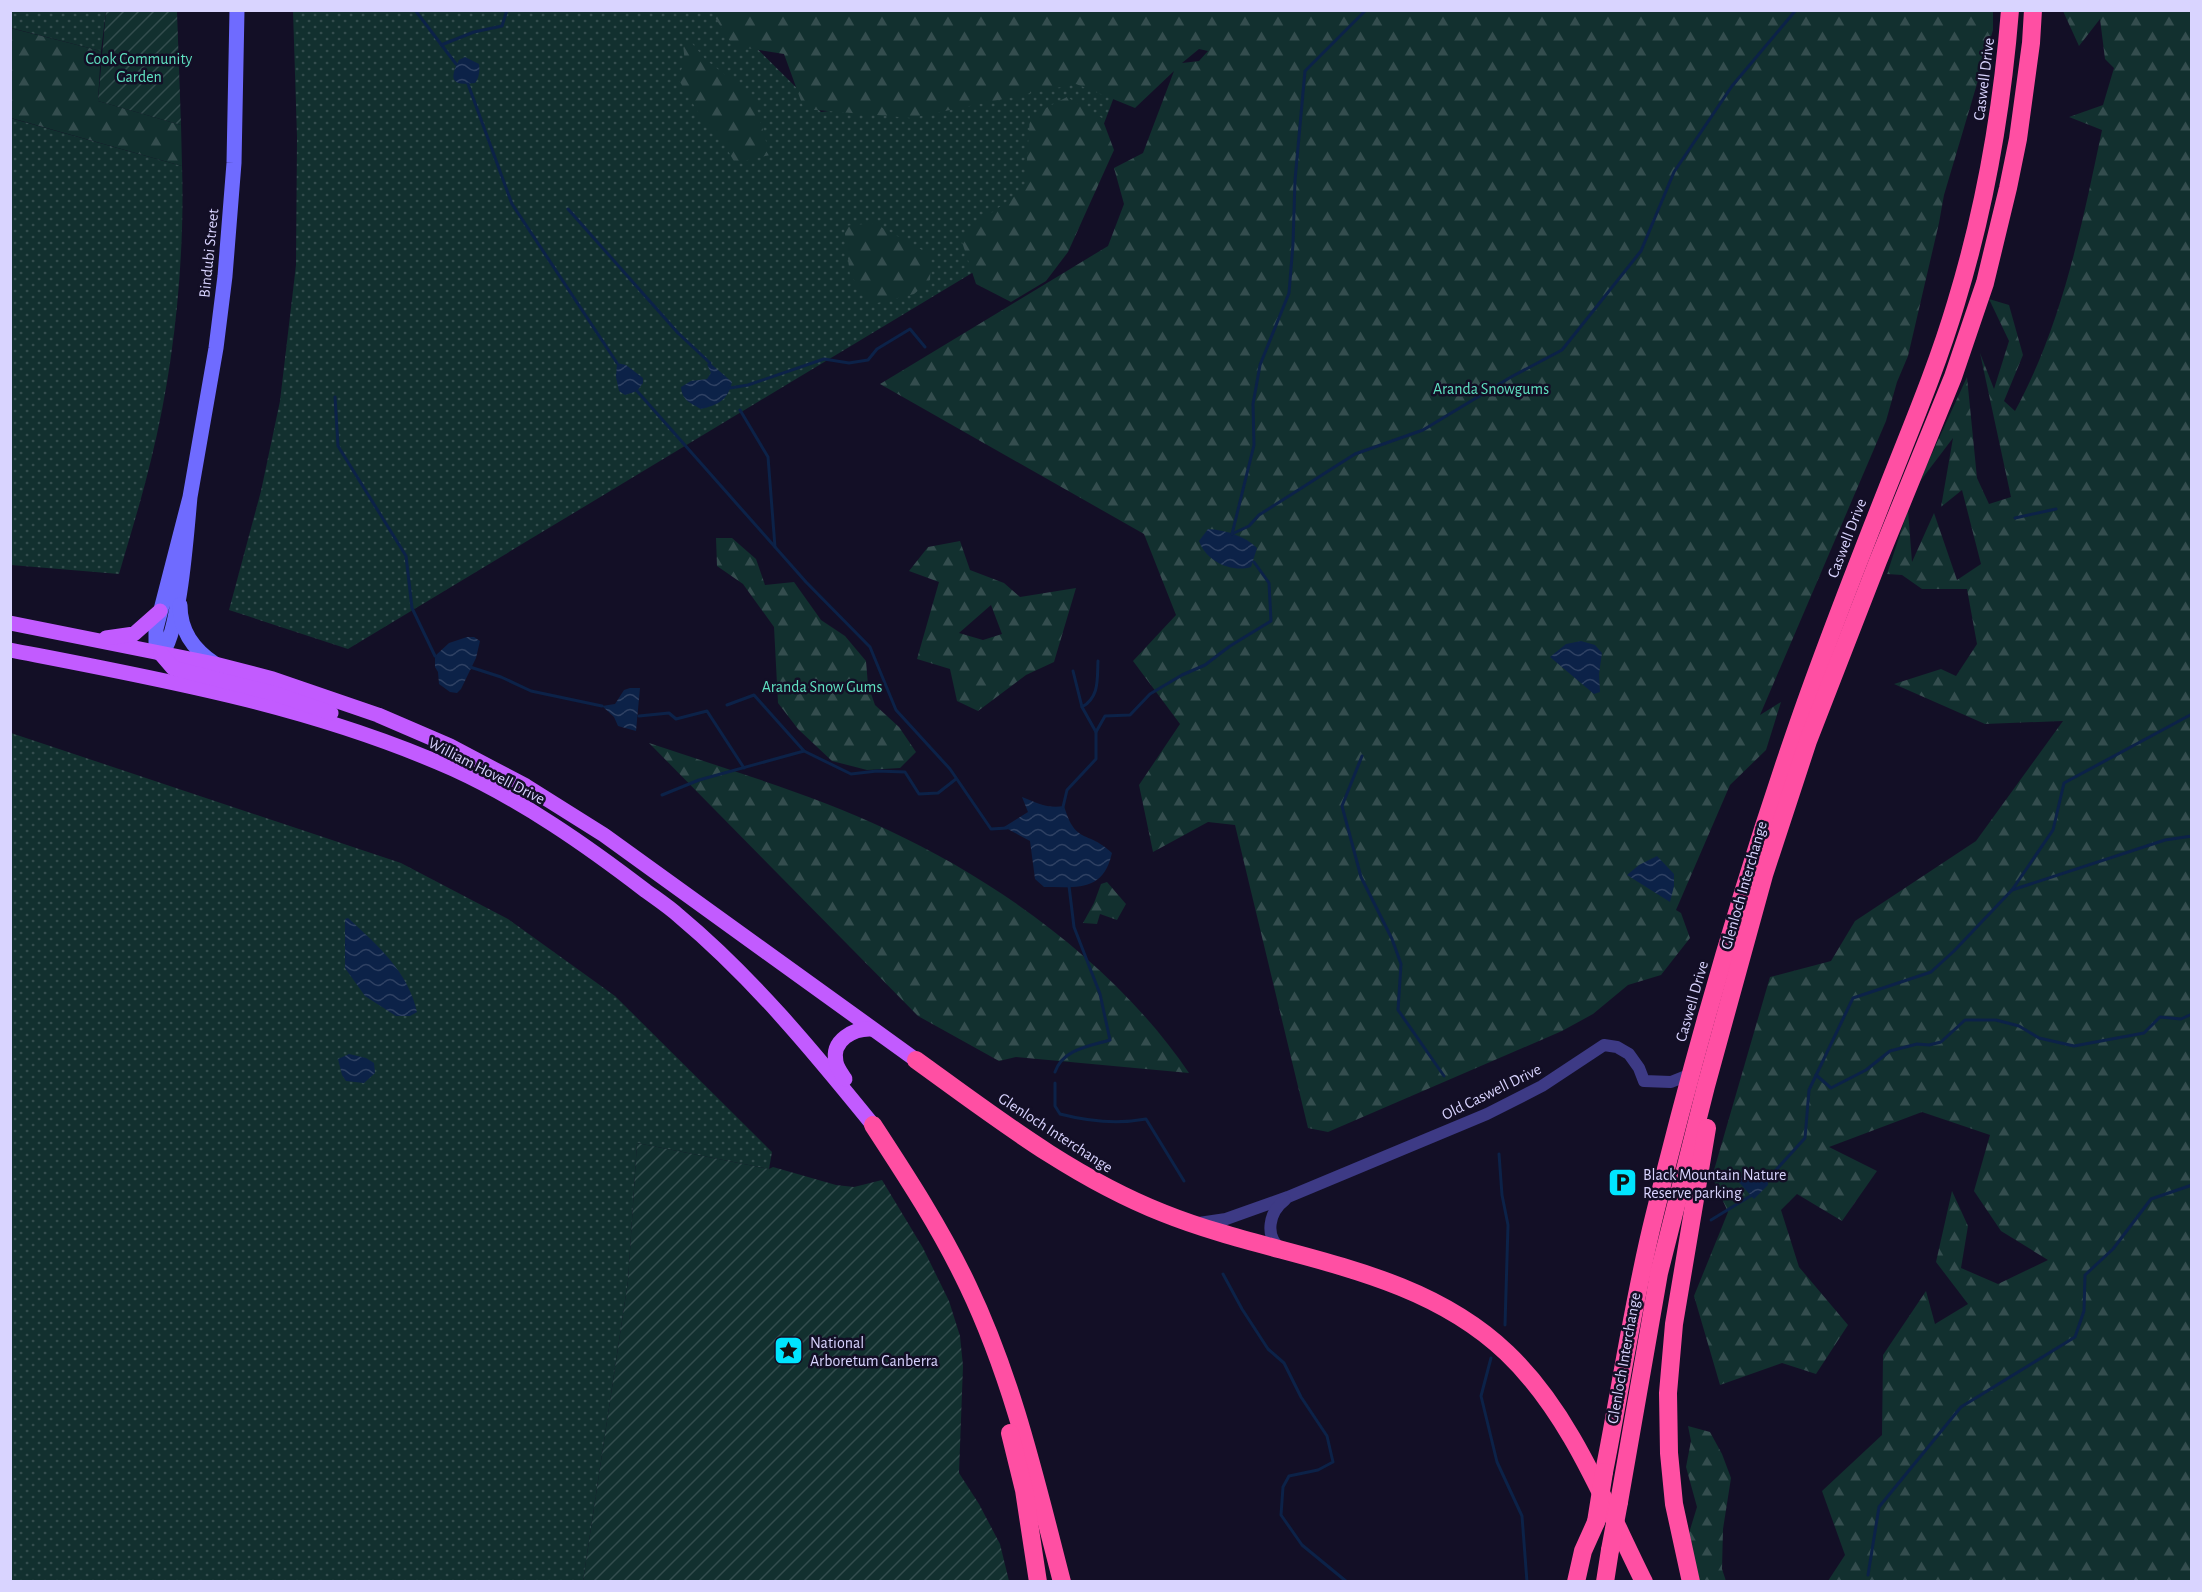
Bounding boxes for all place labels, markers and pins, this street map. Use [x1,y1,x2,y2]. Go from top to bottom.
parking icon: Black Mountain Nature Reserve parking [1606,1167,1638,1199]
place label: Black Mountain Nature Reserve parking [1643,1167,1786,1201]
place icon: National Arboretum Canberra [773,1335,805,1367]
place label: National Arboretum Canberra [810,1335,938,1369]

